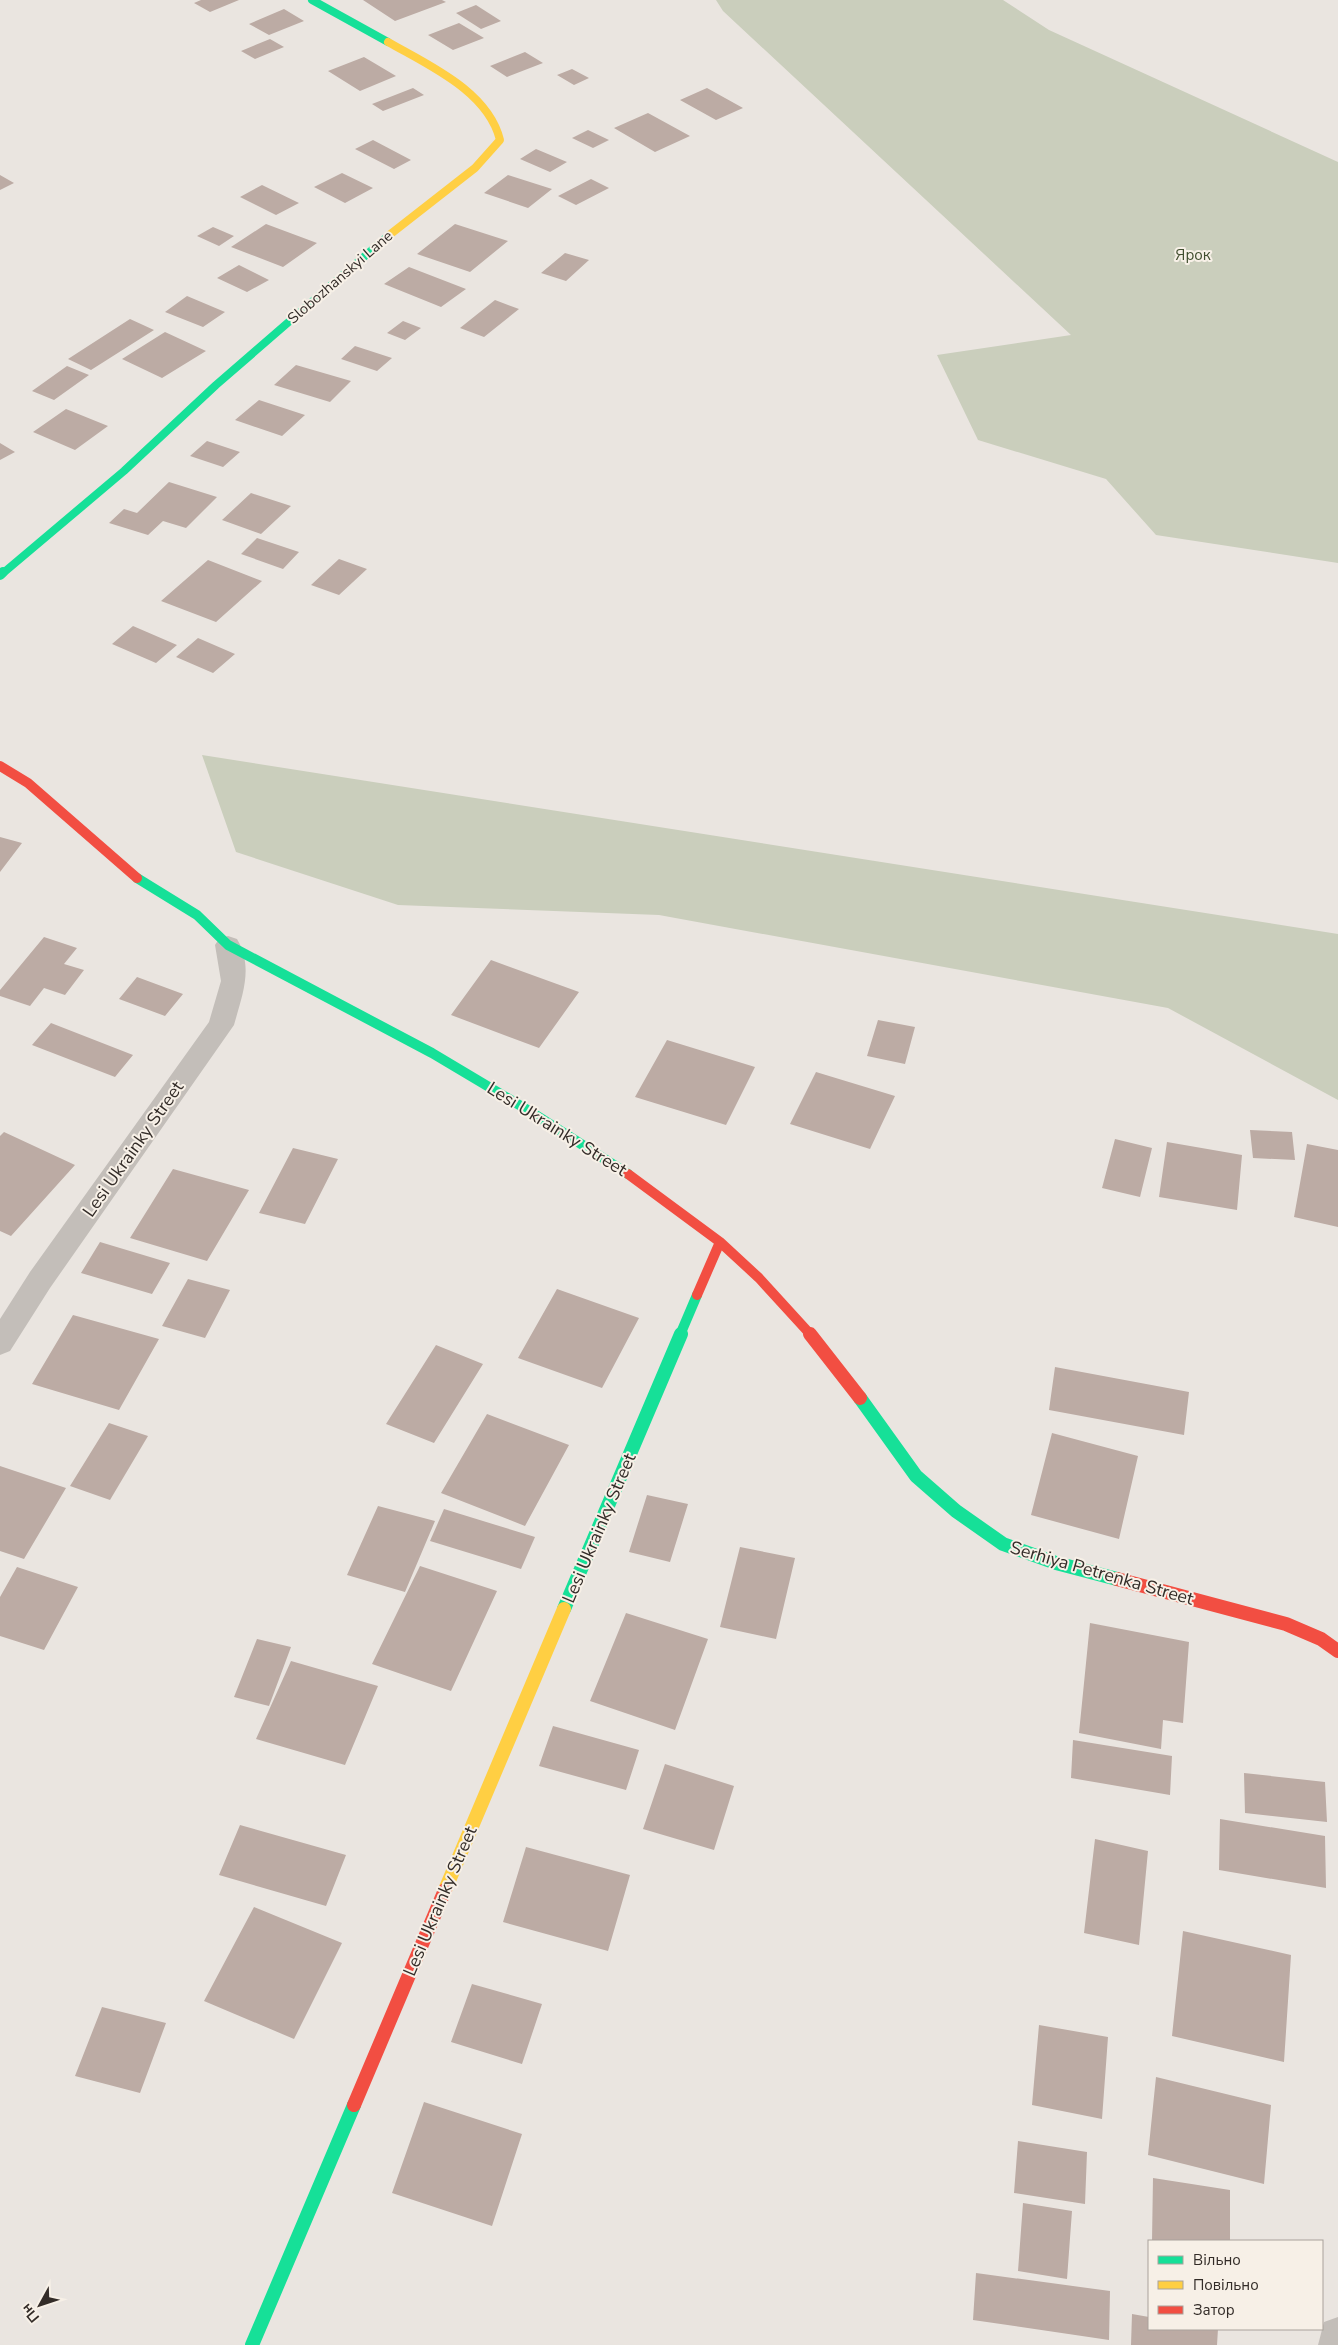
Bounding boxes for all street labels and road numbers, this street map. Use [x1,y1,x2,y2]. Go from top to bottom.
street label: Slobozhanskyi Lane [283,226,397,328]
street label: Lesi Ukrainky Street [77,1076,189,1222]
street label: Lesi Ukrainky Street [482,1076,632,1182]
street label: Lesi Ukrainky Street [557,1449,642,1607]
street label: Serhiya Petrenka Street [1007,1535,1197,1611]
street label: Lesi Ukrainky Street [398,1822,483,1980]

